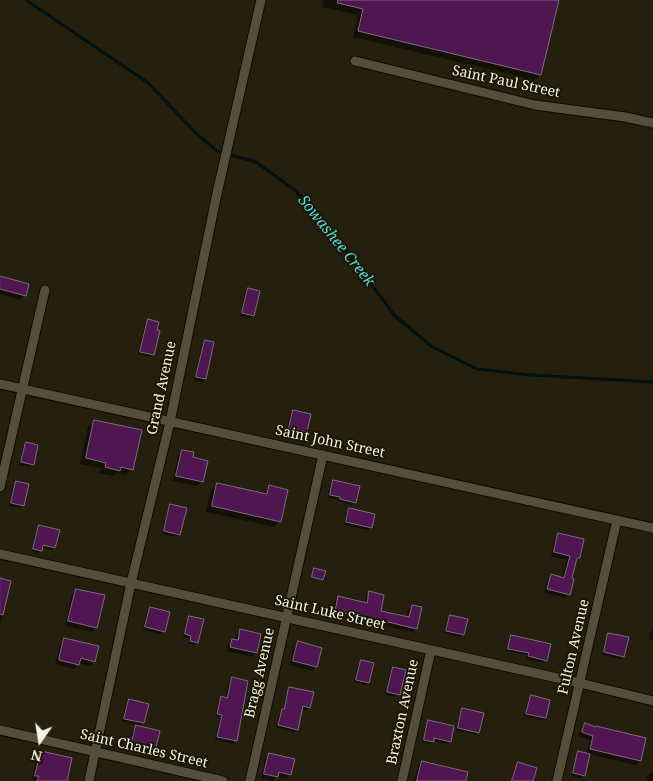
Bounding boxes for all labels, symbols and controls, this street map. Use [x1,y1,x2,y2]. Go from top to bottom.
street label: Saint Paul Street [451,62,561,102]
water label: Sowashee Creek [294,192,378,290]
street label: Grand Avenue [144,340,180,436]
street label: Saint John Street [274,422,386,462]
street label: Saint Luke Street [273,592,387,634]
street label: Fulton Avenue [555,598,593,696]
street label: Bragg Avenue [241,626,279,720]
street label: Braxton Avenue [384,658,422,766]
north arrow [15,716,65,766]
street label: Saint Charles Street [79,726,209,772]
text: N [29,746,44,767]

